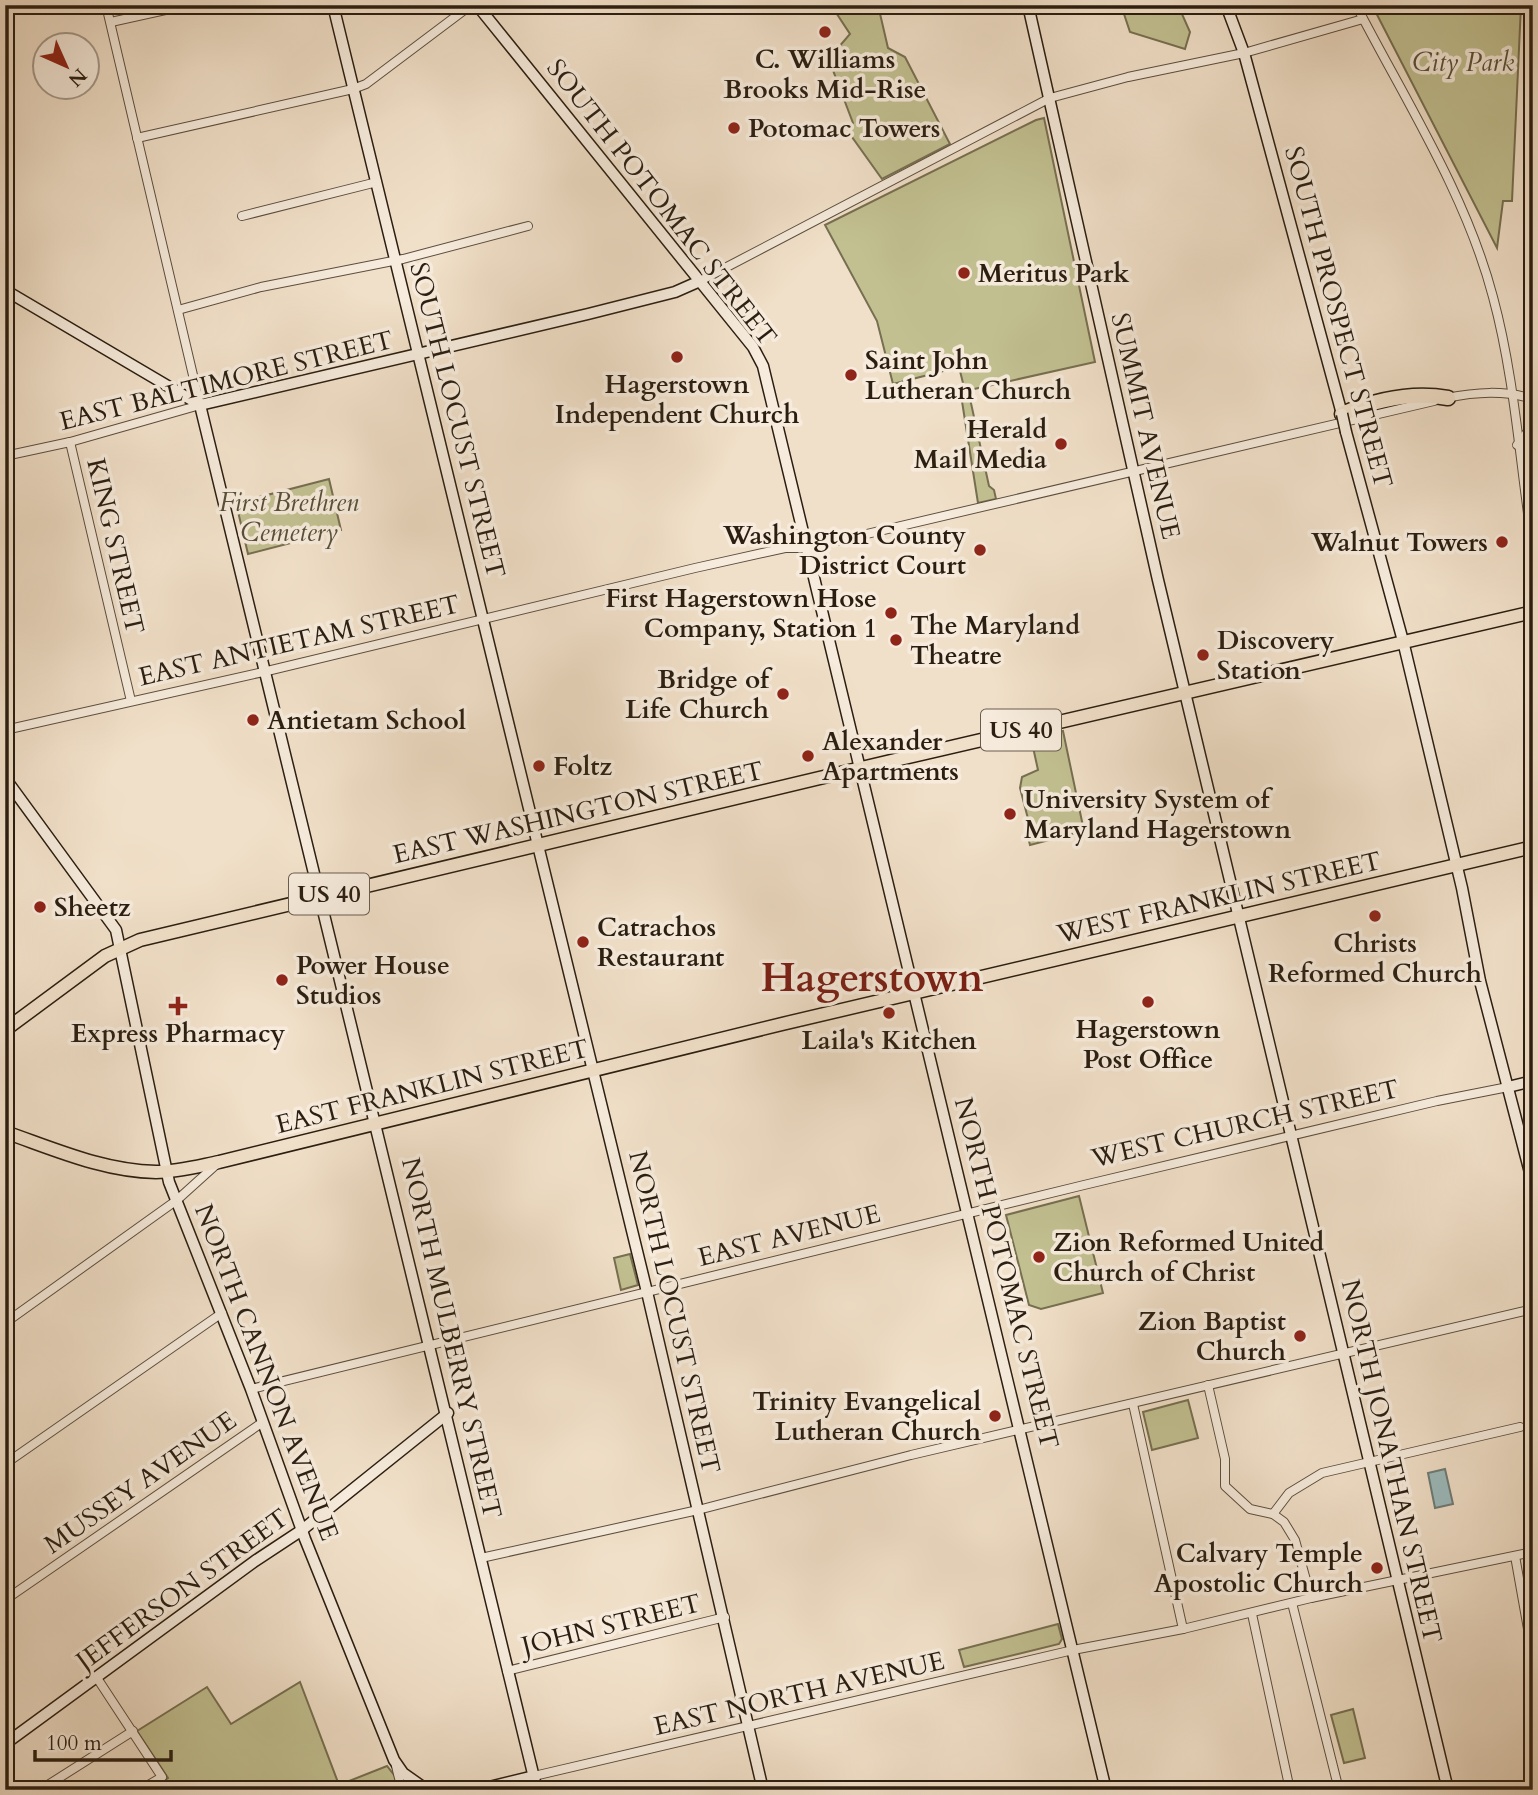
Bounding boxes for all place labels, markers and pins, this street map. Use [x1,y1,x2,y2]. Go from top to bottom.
marker: C. Williams Brooks Mid‐Rise [817,24,833,40]
place label: C. Williams Brooks Mid‐Rise [724,42,926,107]
place label: Potomac Towers [748,111,940,146]
marker: Potomac Towers [726,120,742,136]
place label: Meritus Park [978,256,1130,291]
marker: Meritus Park [956,265,972,281]
place label: Saint John Lutheran Church [865,343,1071,408]
marker: Hagerstown Independent Church [669,349,685,365]
place label: Hagerstown Independent Church [555,367,799,432]
marker: Saint John Lutheran Church [843,367,859,383]
place label: Herald Mail Media [914,412,1047,477]
marker: Herald Mail Media [1053,436,1069,452]
place label: Washington County District Court [722,518,966,583]
place label: Walnut Towers [1310,525,1488,560]
marker: Walnut Towers [1494,534,1510,550]
marker: Washington County District Court [972,542,988,558]
place label: First Hagerstown Hose Company, Station 1 [605,581,877,646]
marker: First Hagerstown Hose Company, Station 1 [883,605,899,621]
place label: The Maryland Theatre [910,608,1080,673]
place label: Discovery Station [1217,623,1334,688]
marker: The Maryland Theatre [888,632,904,648]
marker: Discovery Station [1195,647,1211,663]
place label: Bridge of Life Church [625,662,773,727]
marker: Bridge of Life Church [775,686,791,702]
place label: Antietam School [267,703,467,738]
marker: Antietam School [245,712,261,728]
place label: Alexander Apartments [822,724,959,789]
marker: Alexander Apartments [800,748,816,764]
place label: Foltz [553,749,613,784]
marker: Foltz [531,758,547,774]
place label: University System of Maryland Hagerstown [1024,782,1291,847]
marker: University System of Maryland Hagerstown [1002,806,1018,822]
place label: Sheetz [54,890,131,925]
marker: Sheetz [32,899,48,915]
marker: Christs Reformed Church [1367,908,1383,924]
place label: Catrachos Restaurant [597,910,724,975]
place label: Christs Reformed Church [1268,926,1482,991]
marker: Catrachos Restaurant [575,934,591,950]
place label: Power House Studios [296,948,450,1013]
marker: Power House Studios [274,972,290,988]
marker: Hagerstown Post Office [1140,994,1156,1010]
marker: Express Pharmacy [170,998,186,1014]
marker: Laila's Kitchen [881,1005,897,1021]
place label: Hagerstown Post Office [1076,1012,1221,1077]
place label: Express Pharmacy [71,1016,286,1051]
place label: Laila's Kitchen [801,1023,977,1058]
place label: Zion Reformed United Church of Christ [1053,1225,1324,1290]
marker: Zion Reformed United Church of Christ [1031,1249,1047,1265]
place label: Zion Baptist Church [1138,1304,1286,1369]
marker: Zion Baptist Church [1292,1328,1308,1344]
place label: Trinity Evangelical Lutheran Church [752,1384,981,1449]
marker: Trinity Evangelical Lutheran Church [987,1408,1003,1424]
place label: Calvary Temple Apostolic Church [1154,1536,1363,1601]
marker: Calvary Temple Apostolic Church [1369,1560,1385,1576]

